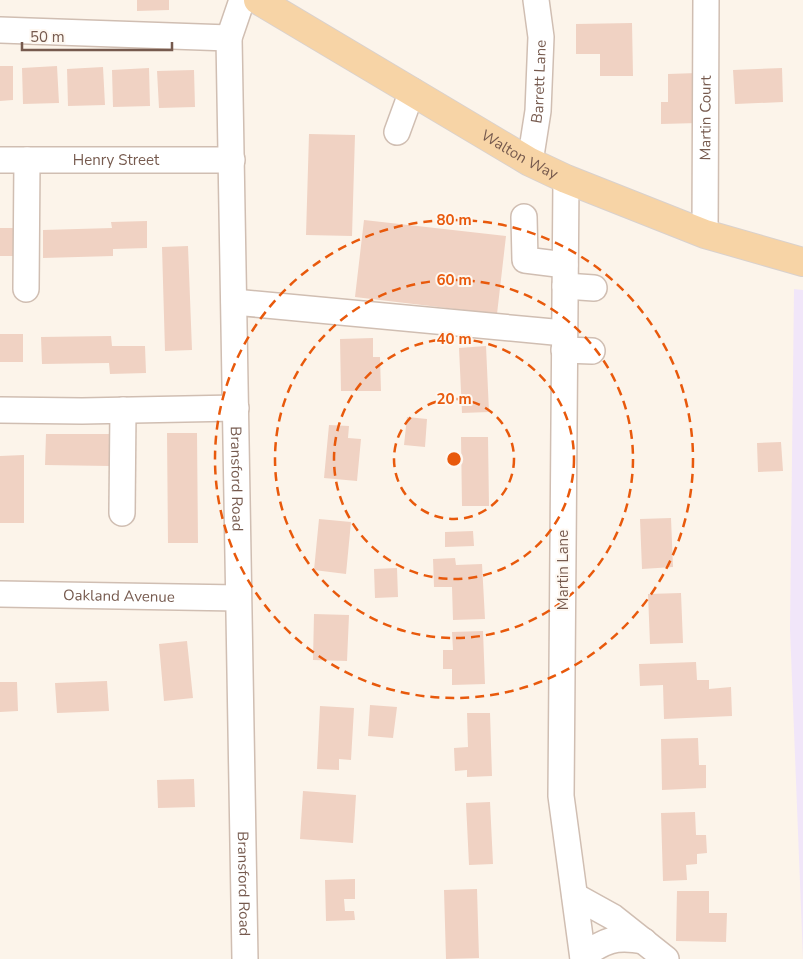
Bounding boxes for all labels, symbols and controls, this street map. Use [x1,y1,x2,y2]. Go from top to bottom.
scale bar [22,20,172,52]
text: 50 m [30,27,65,47]
street label: Barrett Lane [526,39,551,125]
street label: Martin Court [695,75,716,161]
street label: Walton Way [478,125,562,184]
street label: Henry Street [73,150,160,170]
text: 80 m [436,210,472,230]
text: 60 m [436,270,472,290]
text: 40 m [436,329,472,349]
text: 20 m [436,389,472,409]
street label: Bransford Road [226,426,248,531]
centre of rings [445,450,463,468]
street label: Martin Lane [553,530,573,610]
street label: Oakland Avenue [63,585,175,607]
street label: Bransford Road [233,831,255,936]

